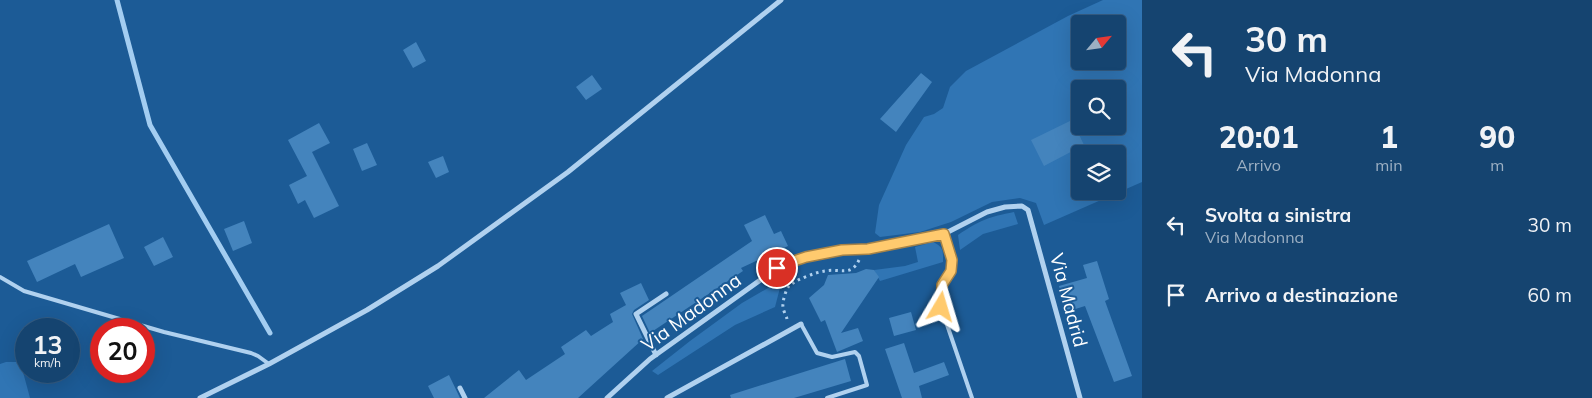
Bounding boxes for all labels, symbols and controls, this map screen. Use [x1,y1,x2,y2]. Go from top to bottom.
north arrow [1071,15,1126,70]
map controls [1071,15,1126,200]
text: 30 m [1245,17,1328,61]
icon: left [1162,20,1227,85]
text: Via Madonna [1245,60,1381,88]
button: search [1071,80,1126,135]
text: 20:01 [1219,118,1299,156]
text: 1 [1380,118,1398,156]
text: 90 [1479,118,1515,156]
button: layers [1071,145,1126,200]
text: Arrivo [1236,155,1281,175]
text: min [1375,155,1403,175]
text: m [1490,155,1504,175]
text: Svolta a sinistra [1205,203,1351,227]
icon: left [1162,211,1190,239]
text: 30 m [1528,213,1572,237]
text: Via Madonna [1205,227,1304,247]
pin [756,247,798,289]
street label: Via Madrid [1045,250,1093,350]
icon: arrive [763,254,791,282]
street label: Via Madonna [636,268,746,356]
position arrow [914,280,966,332]
icon: arrive [1162,281,1190,309]
text: Arrivo a destinazione [1205,283,1398,307]
text: 60 m [1528,283,1572,307]
speed limit sign: 20 [90,318,155,383]
text: 13 [32,329,63,360]
text: km/h [34,355,61,370]

